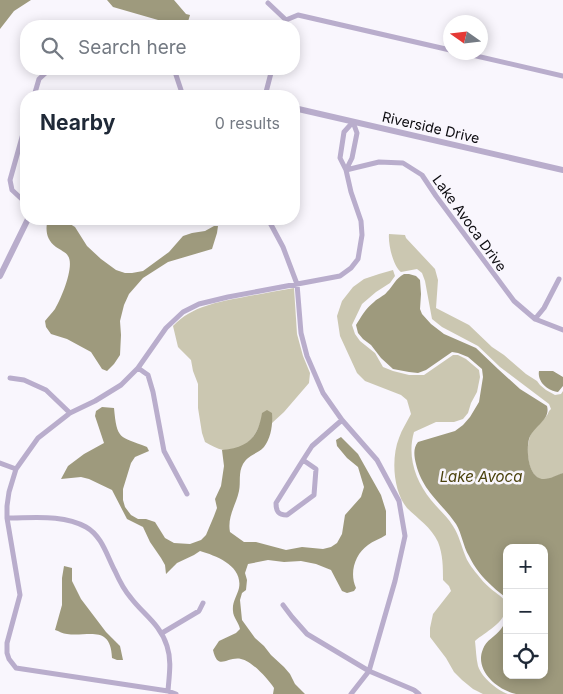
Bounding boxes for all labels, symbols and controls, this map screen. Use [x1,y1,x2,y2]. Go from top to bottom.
north arrow [443,15,488,60]
search box [20,20,300,75]
icon: search [38,34,66,62]
text: Search here [78,36,187,59]
street label: Riverside Drive [381,108,481,146]
text: Nearby [40,110,115,135]
text: 0 results [215,113,280,133]
street label: Lake Avoca Drive [429,172,511,274]
water label: Lake Avoca [440,467,522,486]
map controls [503,544,548,679]
button: + [503,544,548,589]
button: − [503,589,548,634]
button: locate [503,634,548,679]

